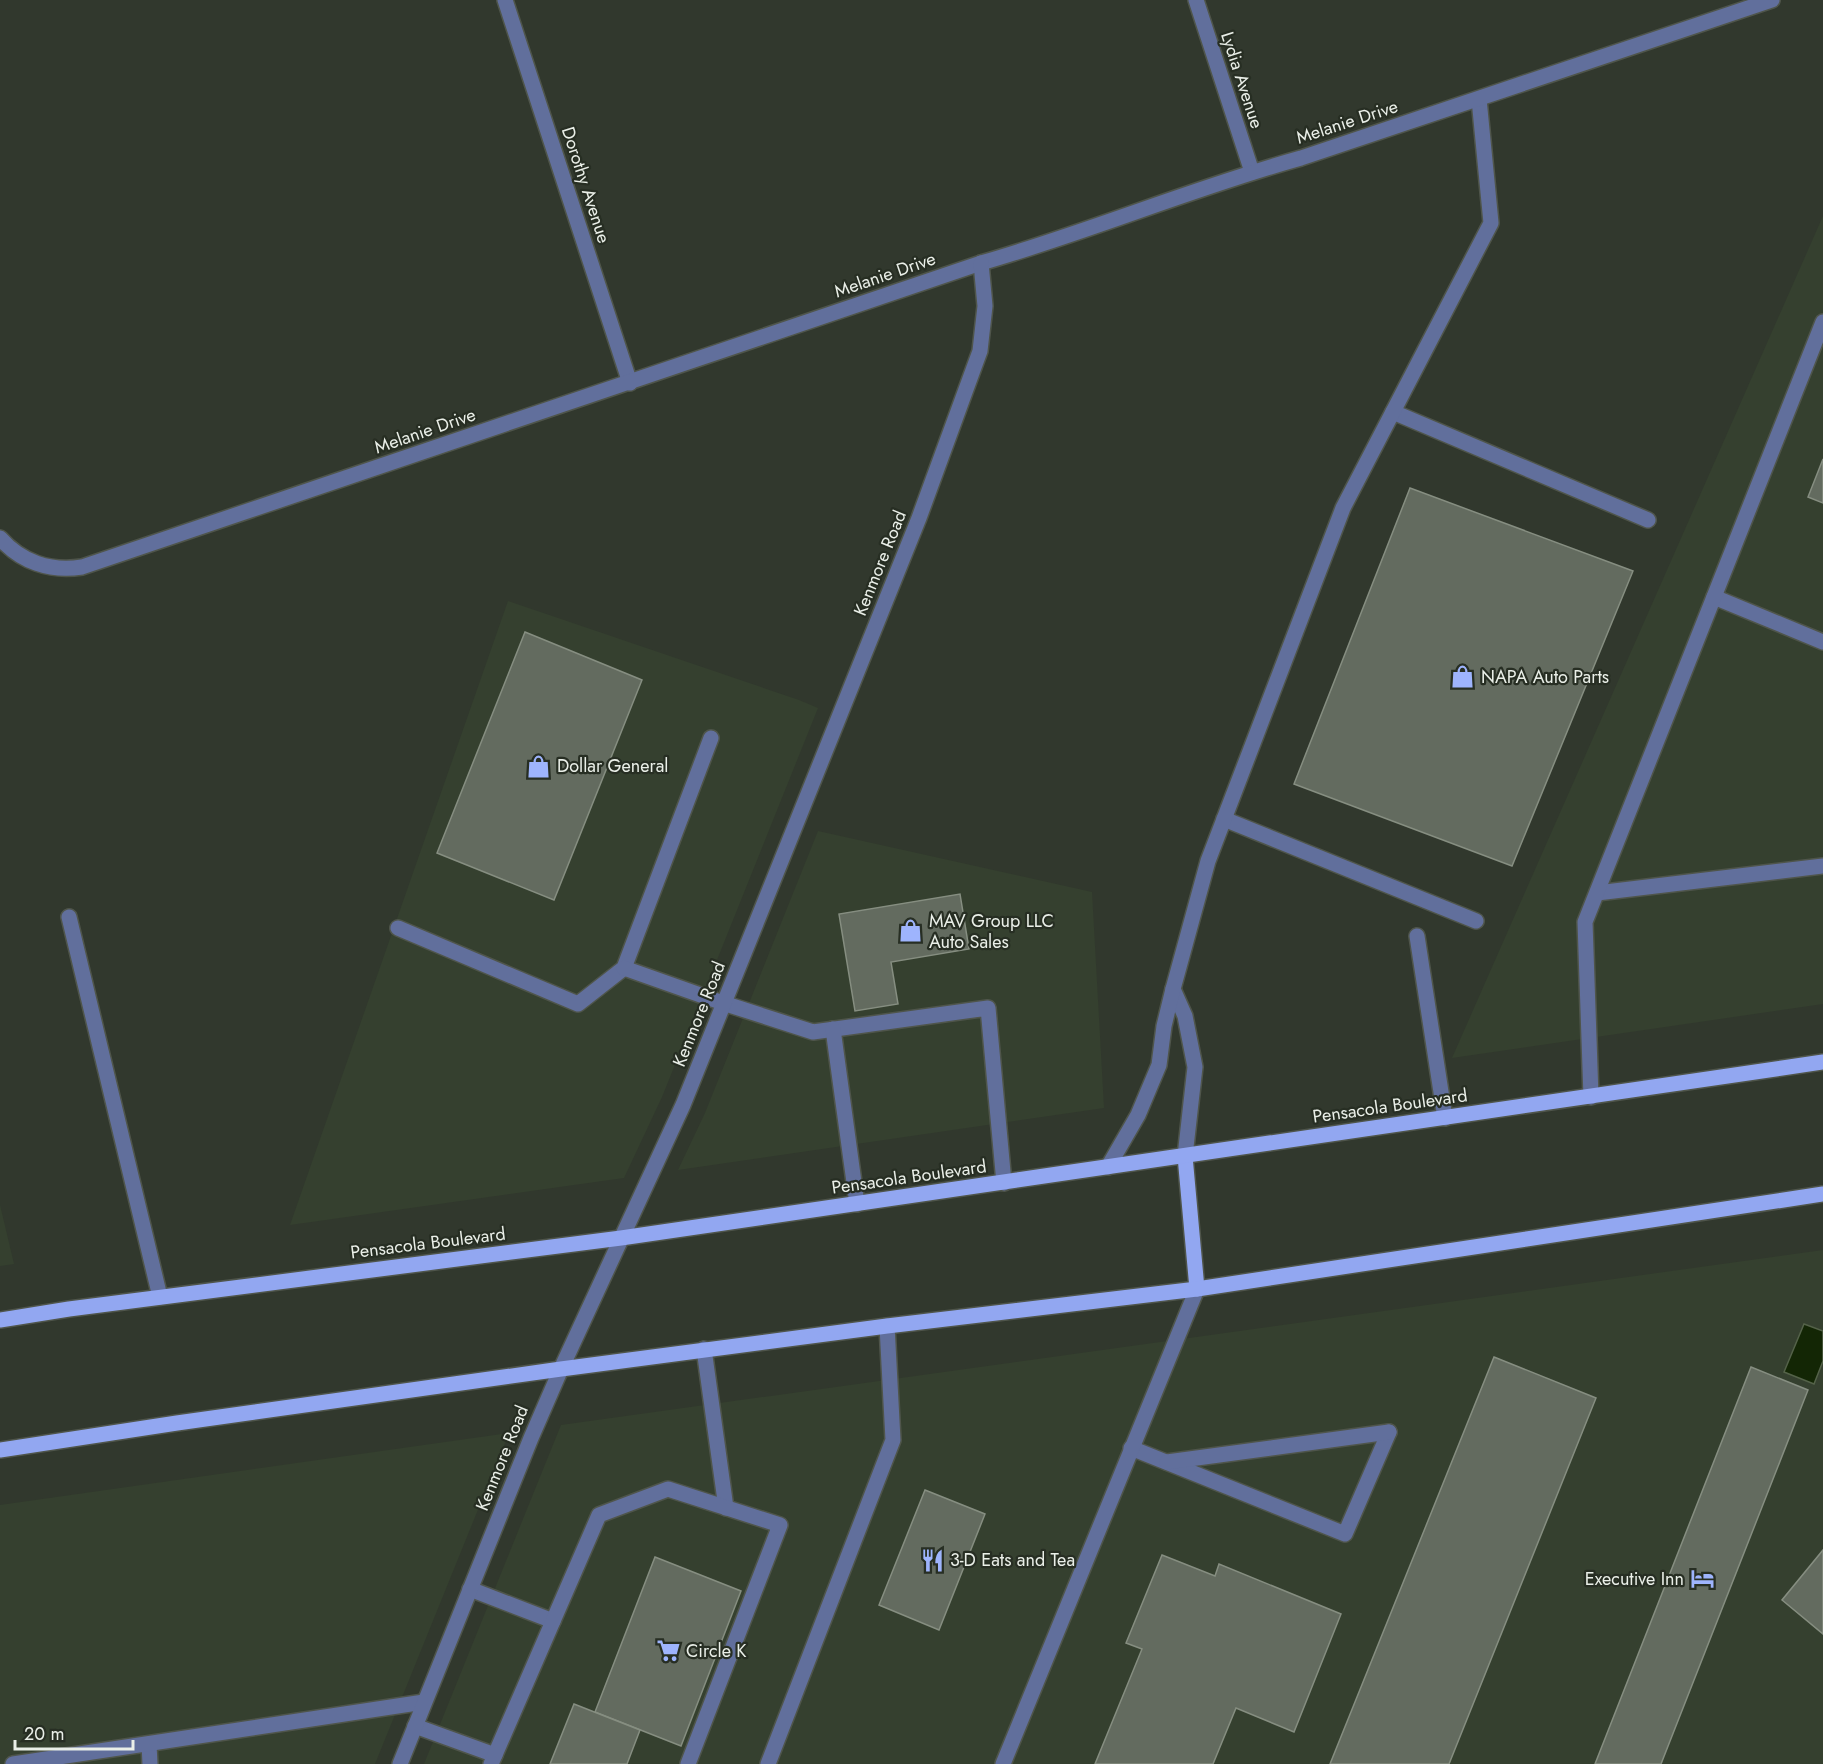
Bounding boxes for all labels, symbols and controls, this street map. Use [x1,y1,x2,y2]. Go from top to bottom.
street label: Lydia Avenue [1214,28,1270,132]
street label: Melanie Drive [1293,93,1401,151]
street label: Dorothy Avenue [555,124,617,246]
street label: Melanie Drive [831,246,939,304]
street label: Melanie Drive [371,402,479,460]
street label: Kenmore Road [847,506,913,620]
shop icon: NAPA Auto Parts [1450,664,1476,690]
place label: NAPA Auto Parts [1481,664,1609,690]
shop icon: Dollar General [526,753,552,779]
place label: Dollar General [557,753,669,779]
place label: MAV Group LLC Auto Sales [929,908,1054,955]
shop icon: MAV Group LLC Auto Sales [898,918,924,944]
street label: Kenmore Road [666,957,732,1071]
street label: Pensacola Boulevard [1311,1082,1469,1130]
street label: Pensacola Boulevard [830,1153,988,1201]
street label: Pensacola Boulevard [349,1221,507,1265]
street label: Kenmore Road [469,1401,535,1515]
restaurant icon: 3-D Eats and Tea [919,1547,945,1573]
place label: 3-D Eats and Tea [950,1547,1075,1573]
place label: Executive Inn [1585,1566,1684,1592]
hotel icon: Executive Inn [1689,1566,1715,1592]
supermarket icon: Circle K [655,1638,681,1664]
place label: Circle K [686,1638,747,1664]
scale bar [15,1713,134,1751]
text: 20 m [24,1721,64,1747]

